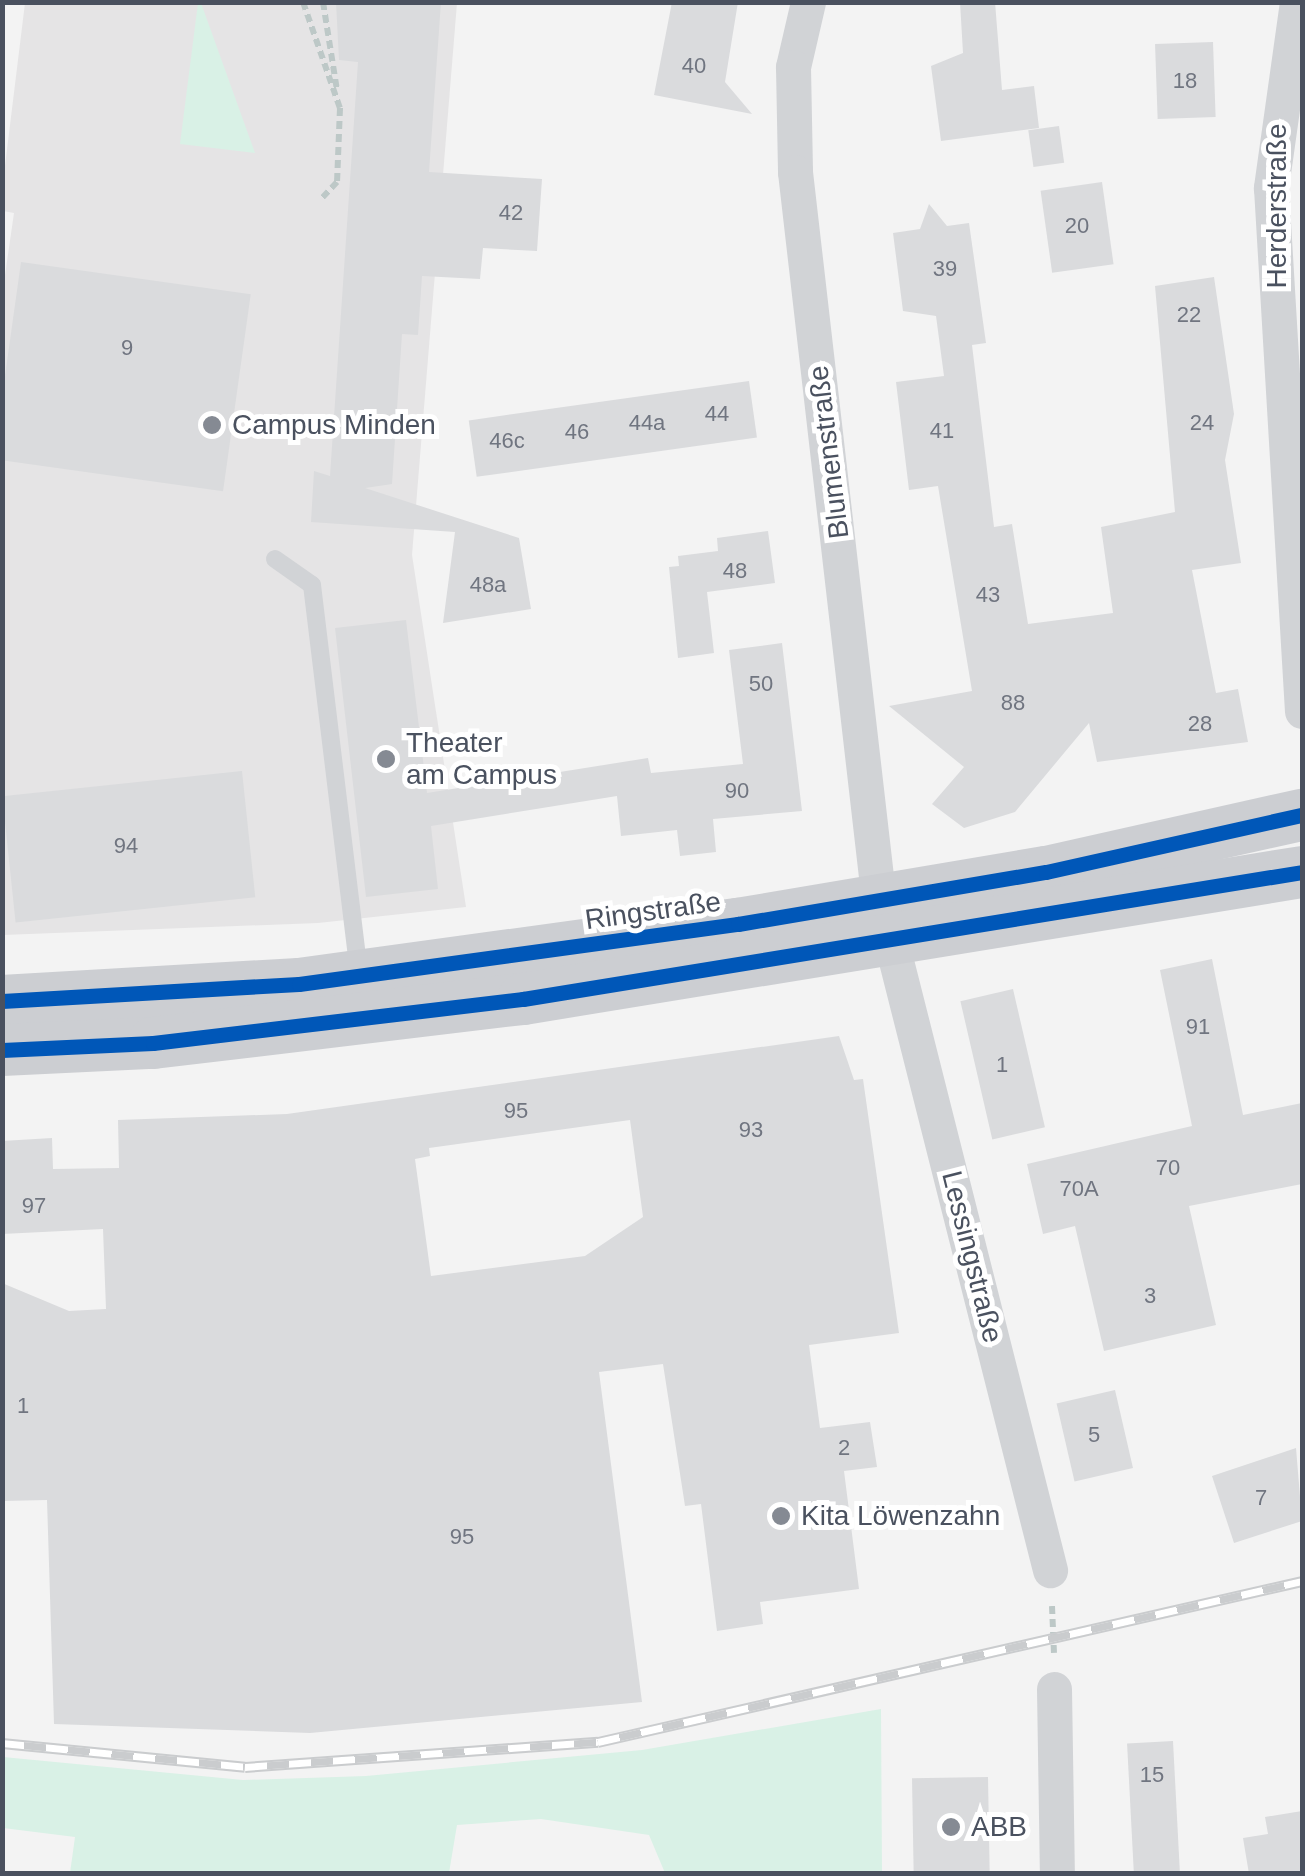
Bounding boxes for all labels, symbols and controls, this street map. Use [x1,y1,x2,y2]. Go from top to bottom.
house number: 40 [682,53,706,79]
house number: 18 [1173,68,1197,94]
street label: Herderstraße [1260,124,1294,288]
house number: 42 [499,200,523,226]
house number: 20 [1065,213,1089,239]
house number: 39 [933,256,957,282]
house number: 22 [1177,302,1201,328]
house number: 9 [121,335,133,361]
street label: Blumenstraße [802,363,856,541]
house number: 44 [705,401,729,427]
place label: Campus Minden [232,408,436,442]
house number: 44a [629,410,665,436]
house number: 24 [1190,410,1214,436]
marker: Campus Minden [201,414,223,436]
house number: 41 [930,418,954,444]
house number: 46 [565,419,589,445]
house number: 46c [489,428,525,454]
house number: 48 [723,558,747,584]
house number: 48a [470,572,506,598]
house number: 43 [976,582,1000,608]
house number: 50 [749,671,773,697]
house number: 88 [1001,690,1025,716]
house number: 28 [1188,711,1212,737]
place label: Theater am Campus [406,726,557,792]
marker: Theater am Campus [375,748,397,770]
house number: 90 [725,778,749,804]
house number: 94 [114,833,138,859]
street label: Ringstraße [583,885,723,937]
house number: 91 [1186,1014,1210,1040]
house number: 1 [996,1052,1008,1078]
house number: 95 [504,1098,528,1124]
house number: 93 [739,1117,763,1143]
house number: 70 [1156,1155,1180,1181]
street label: Lessingstraße [934,1168,1010,1346]
house number: 70A [1059,1176,1099,1202]
house number: 97 [22,1193,46,1219]
house number: 3 [1144,1283,1156,1309]
house number: 1 [17,1393,29,1419]
house number: 5 [1088,1422,1100,1448]
house number: 2 [838,1435,850,1461]
house number: 7 [1255,1485,1267,1511]
place label: Kita Löwenzahn [801,1499,1000,1533]
marker: Kita Löwenzahn [770,1505,792,1527]
house number: 95 [450,1524,474,1550]
house number: 15 [1140,1762,1164,1788]
place label: ABB [971,1810,1027,1844]
marker: ABB [940,1816,962,1838]

